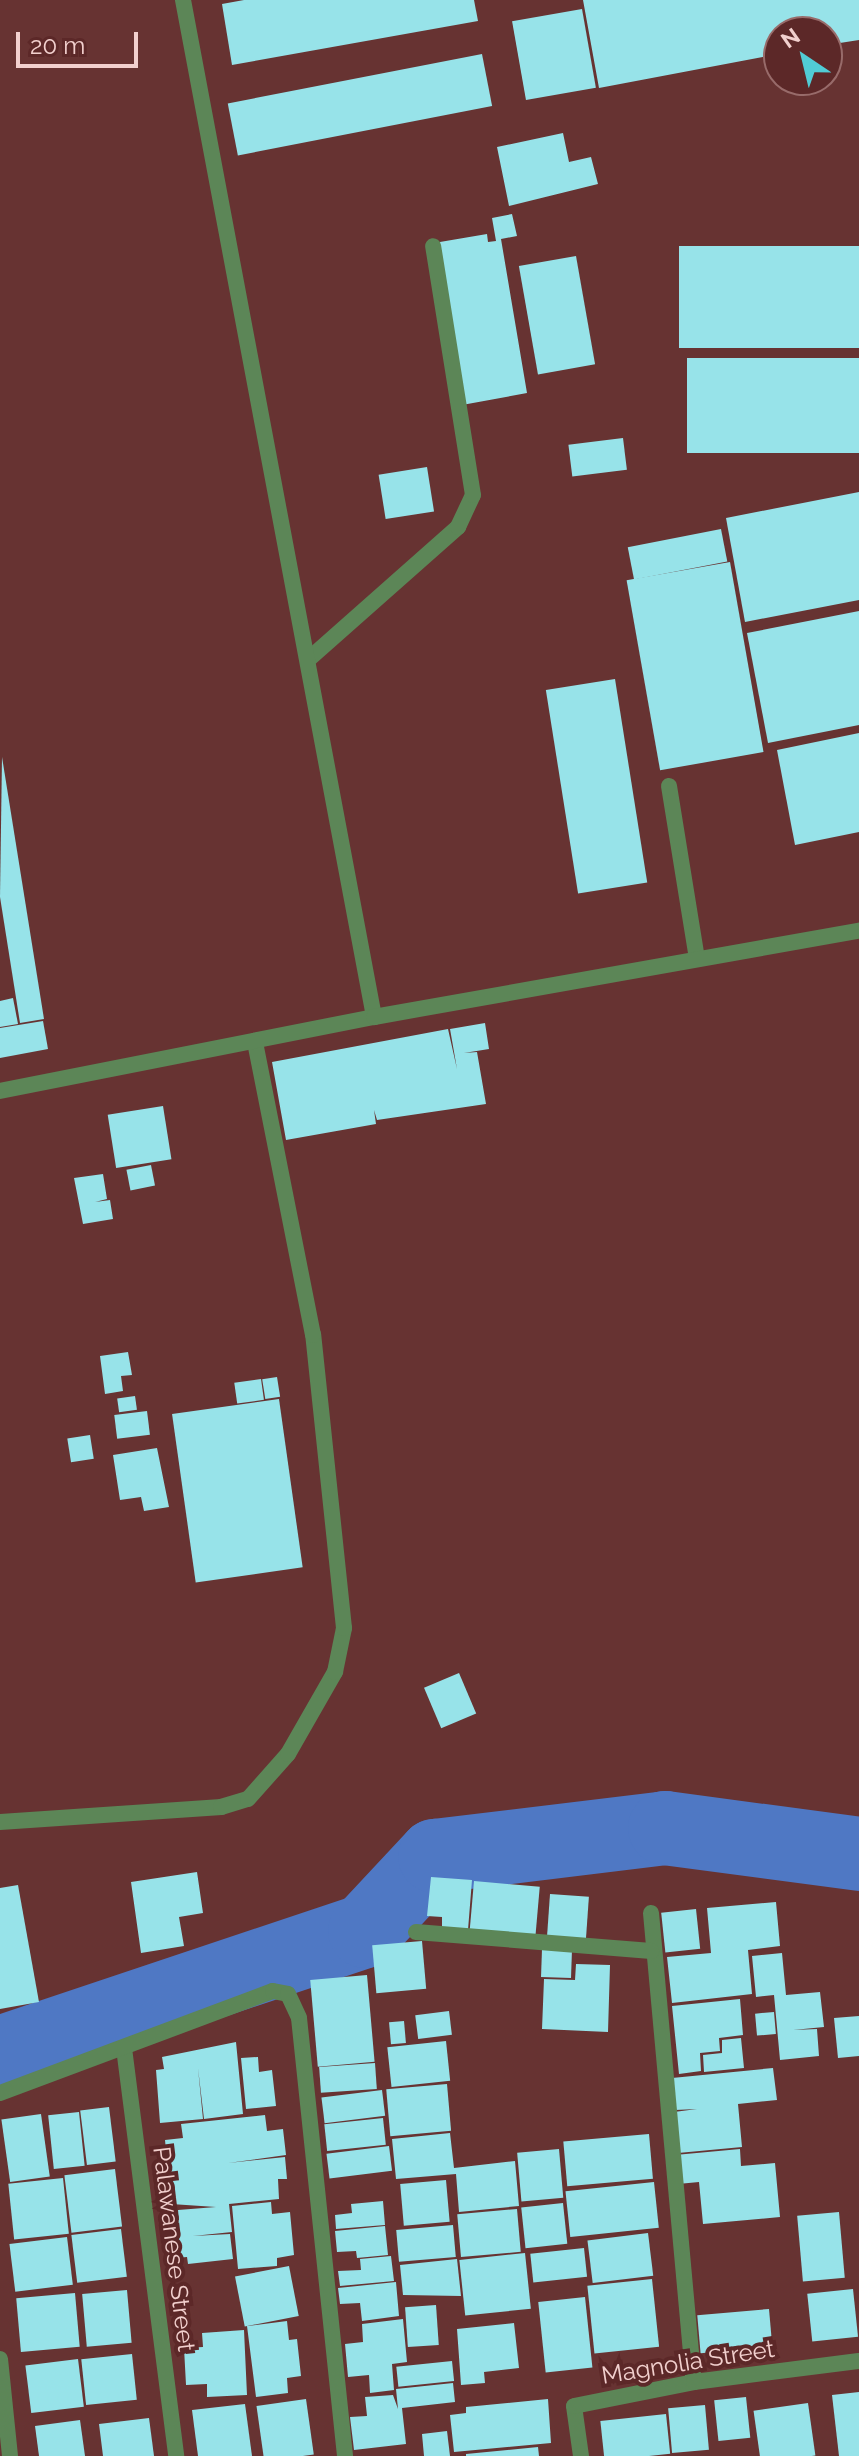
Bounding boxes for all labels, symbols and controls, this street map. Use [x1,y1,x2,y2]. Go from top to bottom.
scale bar [20,16,142,66]
north arrow [763,16,843,96]
text: N [776,23,805,53]
text: 20 m [30,31,85,60]
street label: Palawanese Street [147,2145,201,2353]
street label: Magnolia Street [600,2334,776,2390]

